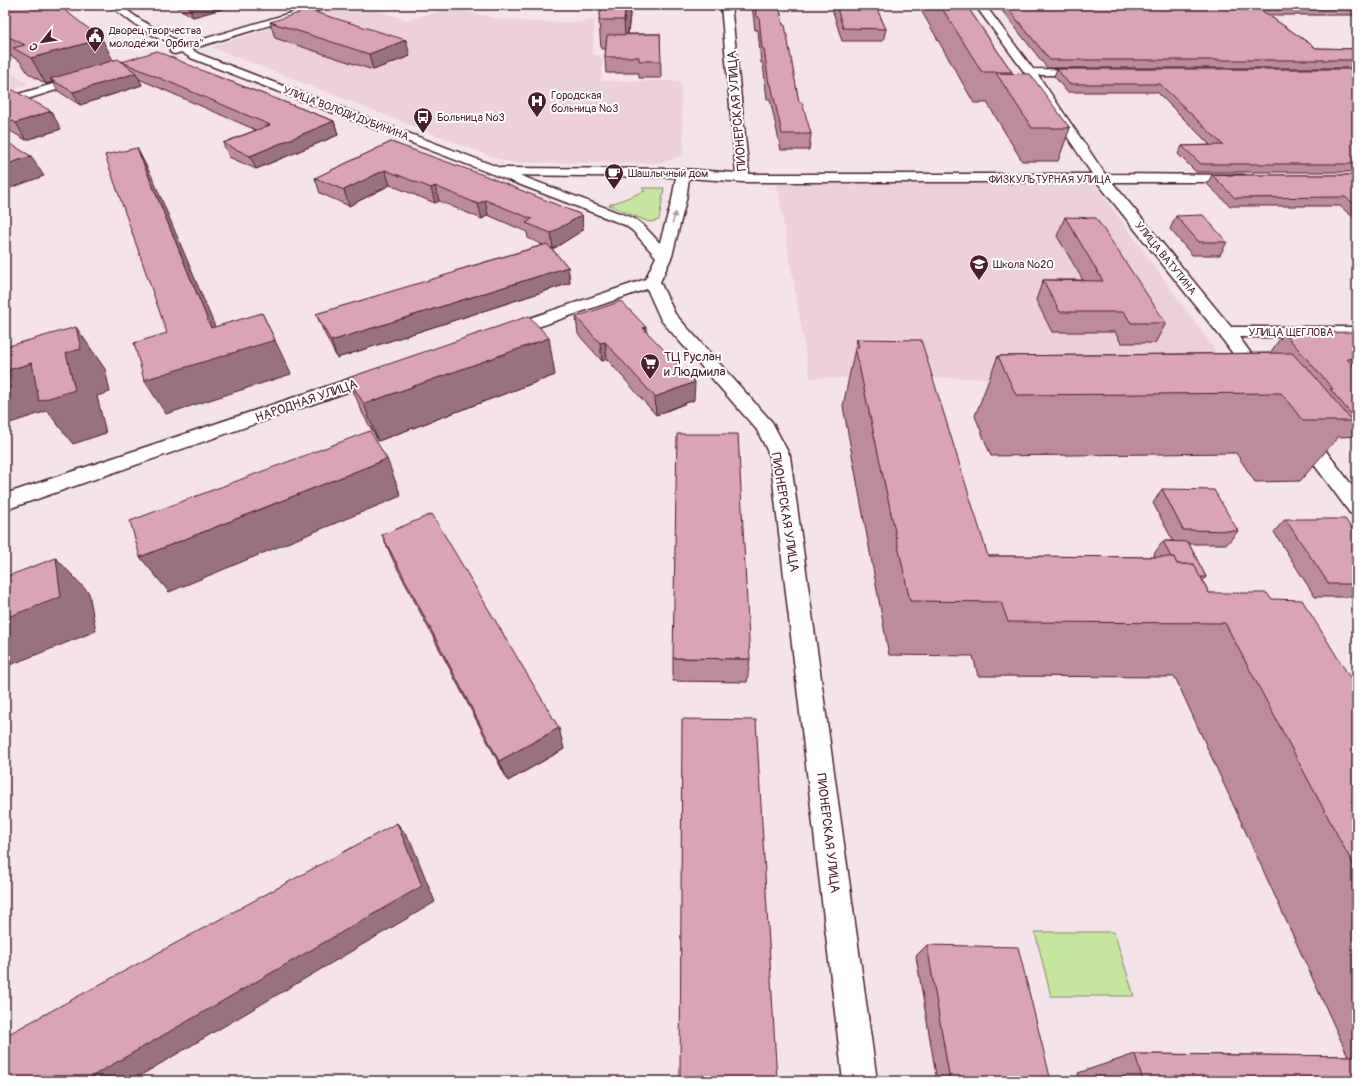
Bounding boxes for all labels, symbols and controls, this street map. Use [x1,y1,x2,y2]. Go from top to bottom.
north arrow [22,22,62,62]
place label: Дворец творчества молодёжи "Орбита" [108,24,204,50]
public building icon: Дворец творчества молодёжи "Орбита" [84,25,106,53]
text: С [26,40,41,53]
street label: ПИОНЕРСКАЯ УЛИЦА [724,50,750,172]
street label: УЛИЦА ВОЛОДИ ДУБИНИНА [281,83,411,143]
place label: Городская больница №3 [551,89,618,115]
hospital icon: Городская больница №3 [526,90,548,118]
bus stop icon: Больница №3 [412,106,434,134]
place label: Больница №3 [437,111,505,124]
cafe icon: Шашлычный дом [603,162,625,190]
place label: Шашлычный дом [628,167,708,180]
street label: ФИЗКУЛЬТУРНАЯ УЛИЦА [989,173,1111,186]
one-way arrow [671,212,677,224]
street label: УЛИЦА ВАТУТИНА [1132,219,1199,297]
school or university icon: Школа №20 [968,253,990,281]
place label: Школа №20 [993,258,1054,271]
street label: УЛИЦА ЩЕГЛОВА [1249,326,1333,339]
place label: ТЦ Руслан и Людмила [664,349,726,380]
supermarket icon: ТЦ Руслан и Людмила [639,352,661,380]
street label: НАРОДНАЯ УЛИЦА [253,376,360,426]
street label: ПИОНЕРСКАЯ УЛИЦА [768,451,802,574]
street label: ПИОНЕРСКАЯ УЛИЦА [813,772,843,895]

